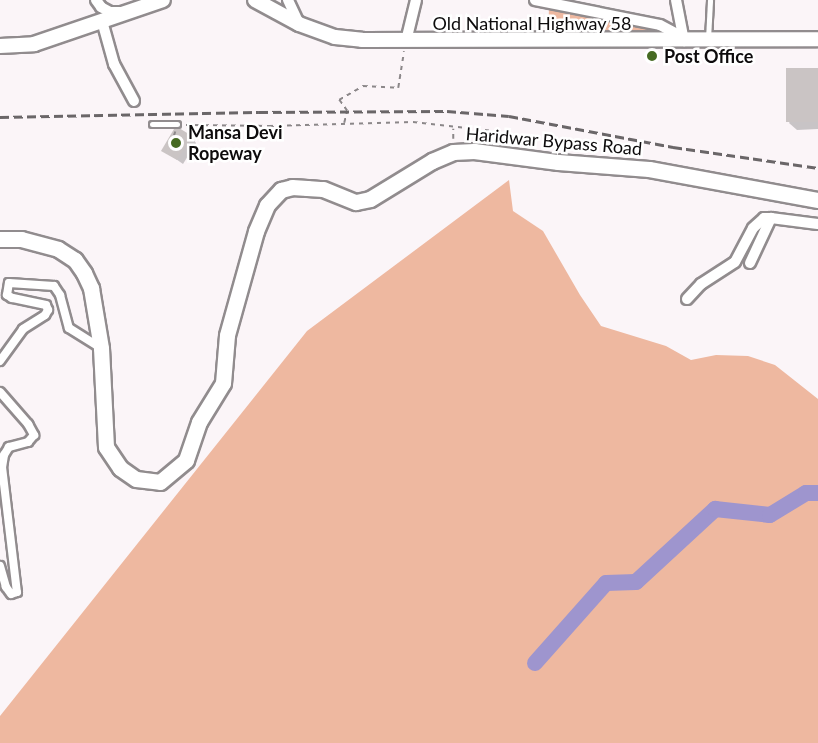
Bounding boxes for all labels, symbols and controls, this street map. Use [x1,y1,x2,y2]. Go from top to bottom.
street label: Old National Highway 58 [432,12,632,34]
place label: Post Office [664,45,753,67]
marker: Post Office [645,49,659,63]
place label: Mansa Devi Ropeway [188,122,283,164]
street label: Haridwar Bypass Road [465,123,643,159]
marker: Mansa Devi Ropeway [169,136,183,150]

